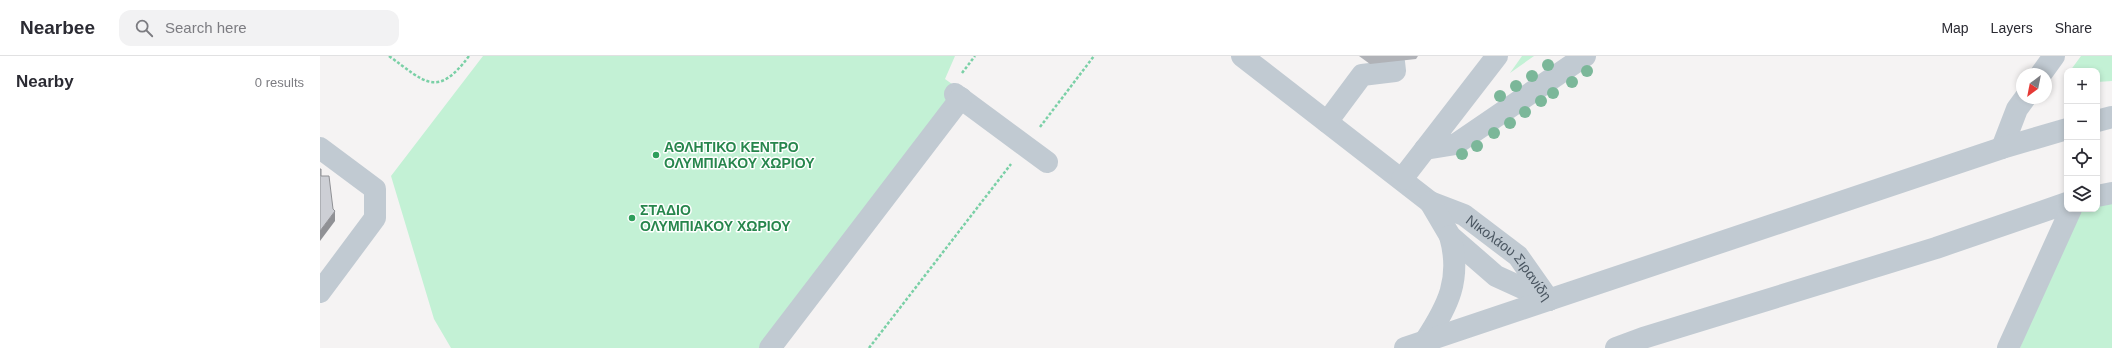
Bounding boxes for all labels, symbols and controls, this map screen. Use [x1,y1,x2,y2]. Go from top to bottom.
search box [119,10,399,46]
text: Nearbee [20,17,95,38]
icon: search [133,17,155,39]
text: Search here [165,19,247,36]
text: Map [1941,20,1969,36]
text: Layers [1991,20,2033,36]
text: Share [2055,20,2092,36]
north arrow [2016,68,2052,104]
map controls [2064,68,2100,212]
button: + [2064,68,2100,104]
text: Nearby [16,72,74,91]
text: 0 results [255,75,304,90]
button: − [2064,104,2100,140]
place label: ΑΘΛΗΤΙΚΟ ΚΕΝΤΡΟ ΟΛΥΜΠΙΑΚΟΥ ΧΩΡΙΟΥ [664,139,815,171]
button: locate [2064,140,2100,176]
marker: ΑΘΛΗΤΙΚΟ ΚΕΝΤΡΟ ΟΛΥΜΠΙΑΚΟΥ ΧΩΡΙΟΥ [651,150,661,160]
button: layers [2064,176,2100,212]
place label: ΣΤΑΔΙΟ ΟΛΥΜΠΙΑΚΟΥ ΧΩΡΙΟΥ [640,202,791,234]
street label: Νικολάου Σιρανίδη [1463,212,1555,304]
marker: ΣΤΑΔΙΟ ΟΛΥΜΠΙΑΚΟΥ ΧΩΡΙΟΥ [627,213,637,223]

